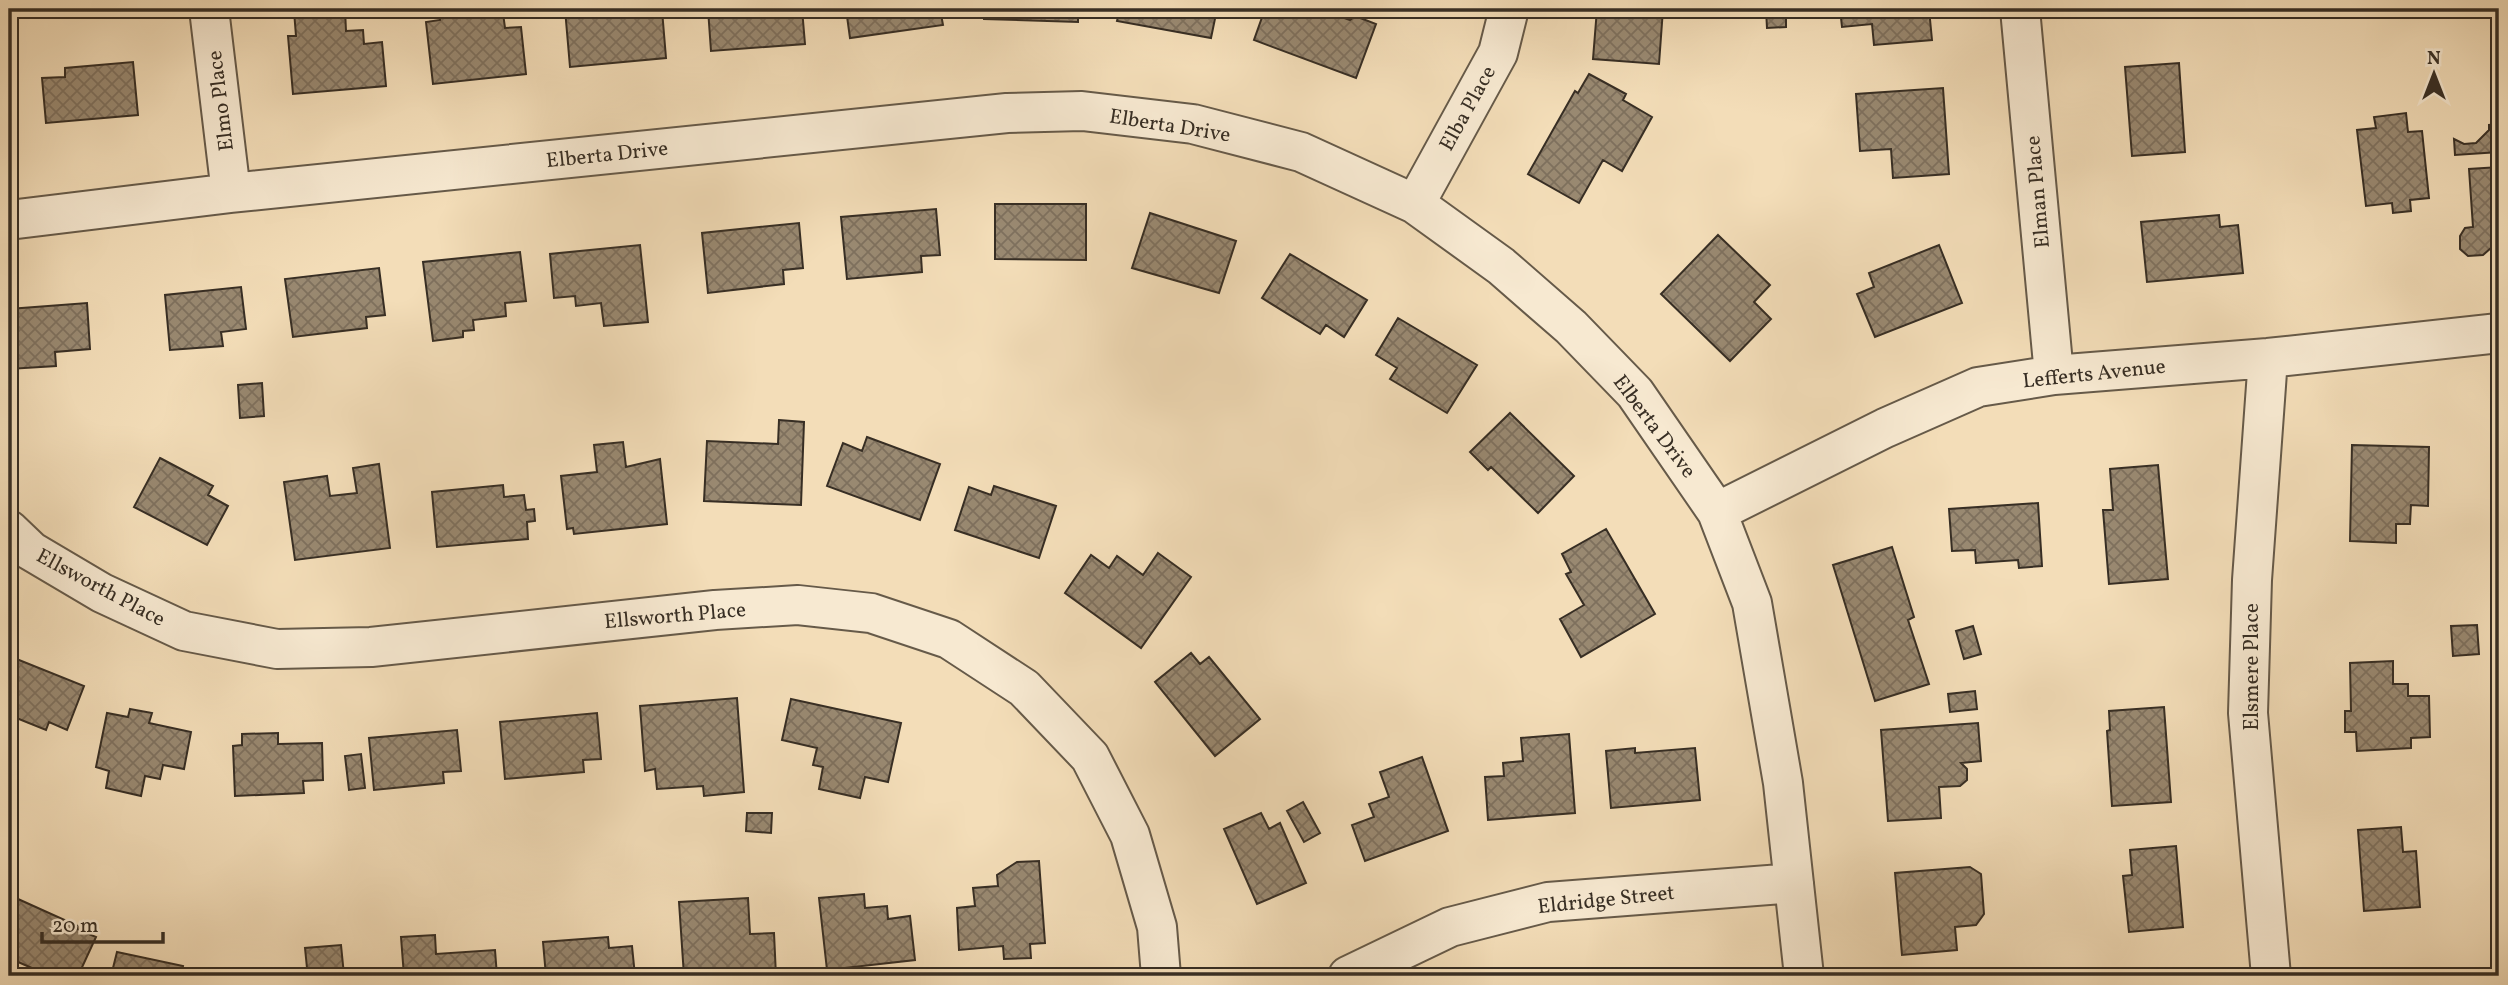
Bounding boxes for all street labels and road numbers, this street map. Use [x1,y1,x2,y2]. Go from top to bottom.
street label: Elmo Place [201,49,242,153]
street label: Elba Place [1433,61,1504,157]
street label: Elberta Drive [1107,103,1233,150]
street label: Elman Place [2019,134,2058,249]
street label: Elberta Drive [545,135,670,176]
street label: Lefferts Avenue [2021,353,2167,396]
street label: Elberta Drive [1605,369,1702,485]
street label: Ellsworth Place [31,542,170,635]
street label: Ellsworth Place [603,596,747,637]
street label: Elsmere Place [2238,603,2267,731]
street label: Eldridge Street [1536,879,1676,922]

